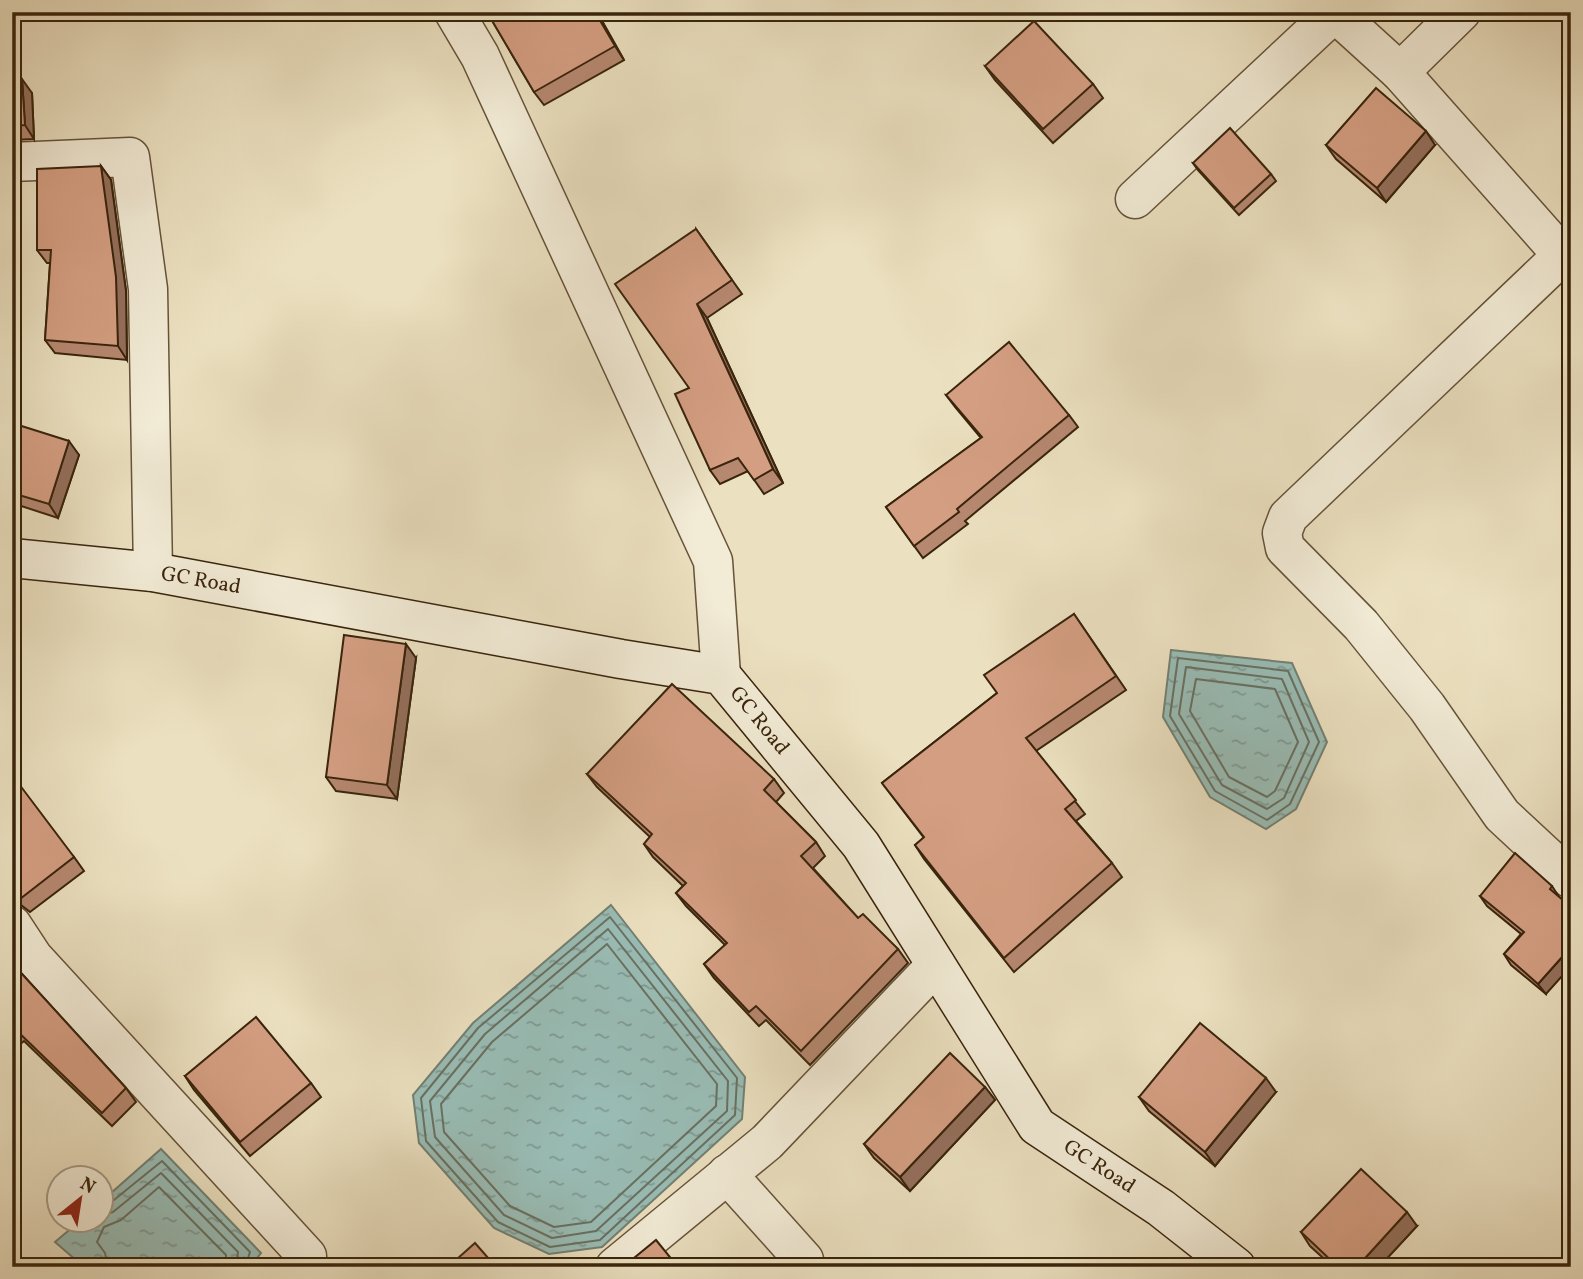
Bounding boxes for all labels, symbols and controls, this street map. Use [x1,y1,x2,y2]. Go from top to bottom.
street label: GC Road [159,560,243,602]
street label: GC Road [722,681,796,761]
street label: GC Road [1057,1133,1141,1201]
north arrow [46,1164,116,1234]
text: N [75,1171,100,1201]

